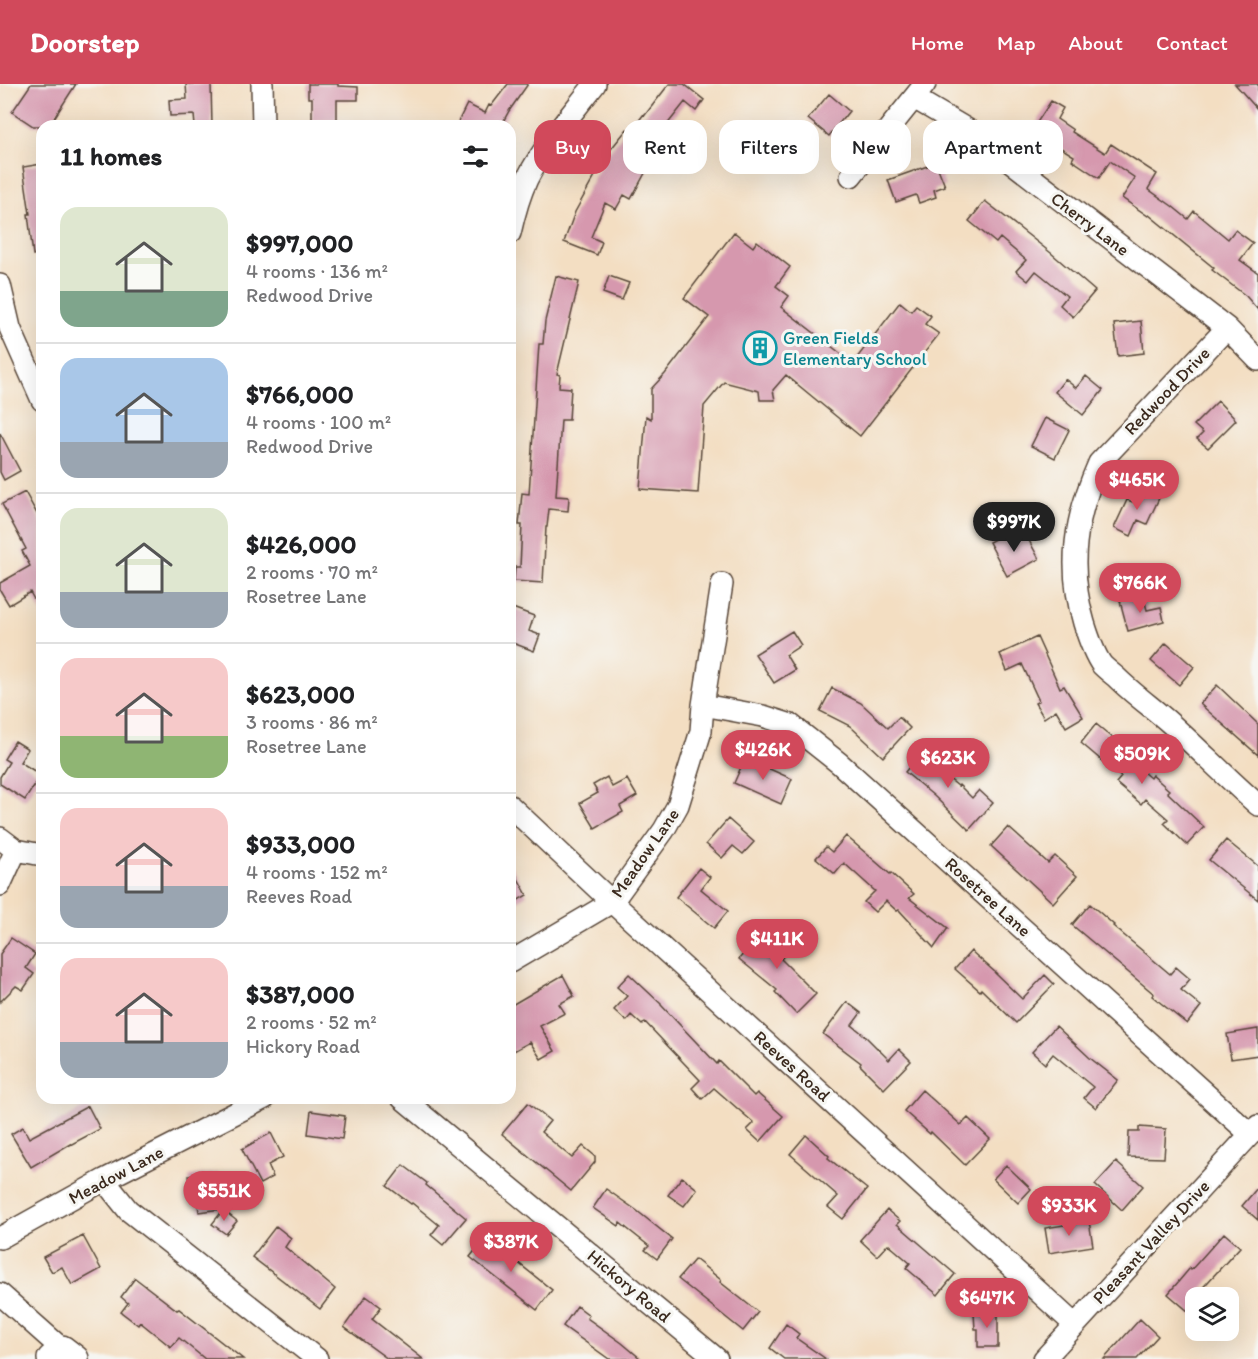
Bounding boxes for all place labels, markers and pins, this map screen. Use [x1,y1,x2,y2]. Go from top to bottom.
place label: Green Fields Elementary School [783,327,927,370]
building icon: Green Fields Elementary School [742,330,778,366]
pin: $465K [1095,460,1179,511]
pin: $997K [972,502,1056,553]
pin: $766K [1098,563,1182,614]
pin: $426K [721,730,805,781]
pin: $509K [1100,734,1184,785]
pin: $623K [906,738,990,789]
pin: $411K [735,919,819,970]
pin: $551K [182,1171,266,1222]
pin: $933K [1027,1186,1111,1237]
pin: $387K [469,1222,553,1273]
pin: $647K [945,1278,1029,1329]

